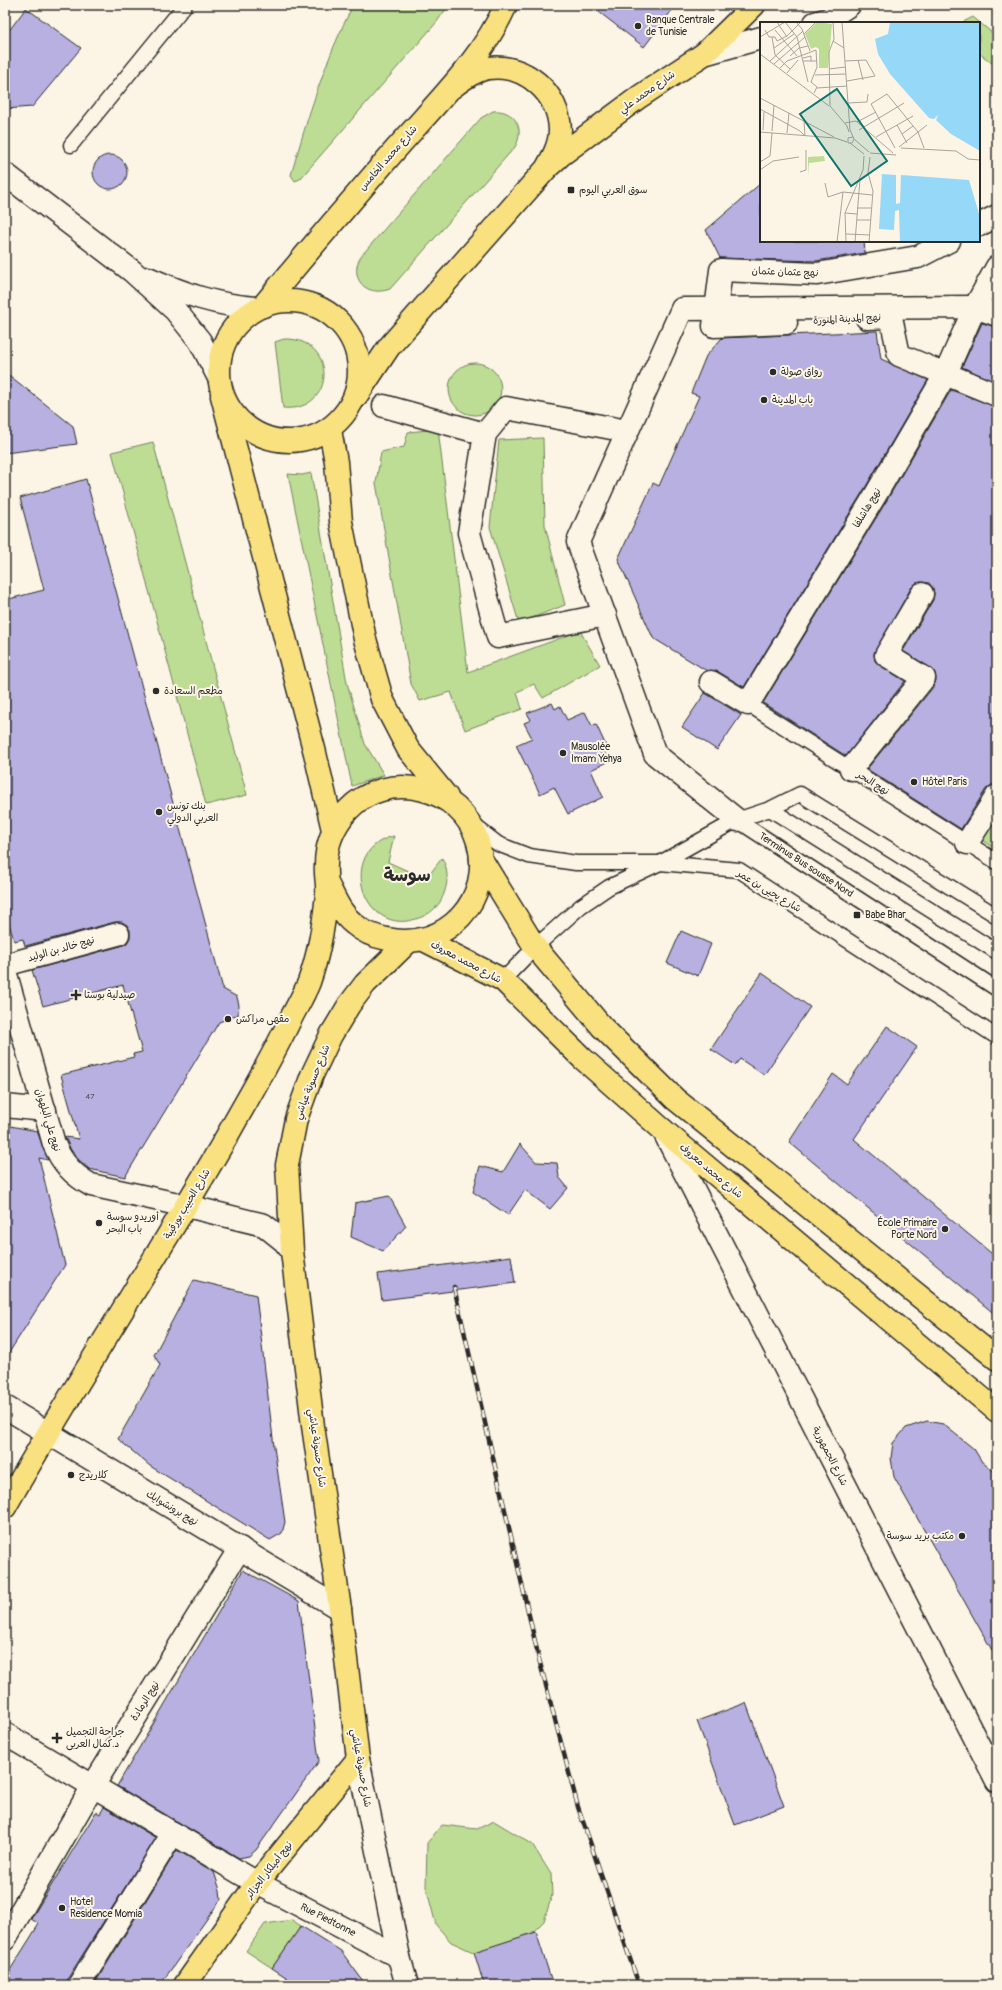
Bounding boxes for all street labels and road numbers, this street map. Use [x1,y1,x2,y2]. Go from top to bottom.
street label: شارع محمد علي [617,68,679,118]
street label: شارع محمد الخامس [356,123,420,194]
street label: نهج عثمان عثمان [751,265,819,280]
street label: نهج المدينة المنورة [813,311,881,328]
street label: نهج هاشلفا [850,486,884,531]
street label: نهج البحر [853,768,891,798]
street label: Terminus Bus sousse Nord [757,830,855,900]
street label: شارع يحيى بن عمر [733,867,804,916]
street label: نهج خالد بن الوليد [26,934,96,965]
street label: شارع محمد معروف [428,938,504,987]
street label: شارع حسونة عياشي [292,1043,335,1122]
street label: نهج علي البلهوان [30,1087,63,1154]
street label: شارع محمد معروف [676,1141,745,1202]
street label: شارع الحبيب بورقيبة [161,1166,214,1242]
street label: شارع حسونة عياشي [303,1408,328,1489]
street label: شارع الجمهورية [809,1424,850,1488]
street label: نهج برونشوايك [143,1488,200,1529]
street label: نهج الرمادة [128,1679,163,1724]
street label: شارع حسونة عياشي [345,1728,374,1809]
street label: نهج أميلكار الجزائر [242,1839,296,1902]
street label: Rue Piedtonne [298,1901,358,1939]

